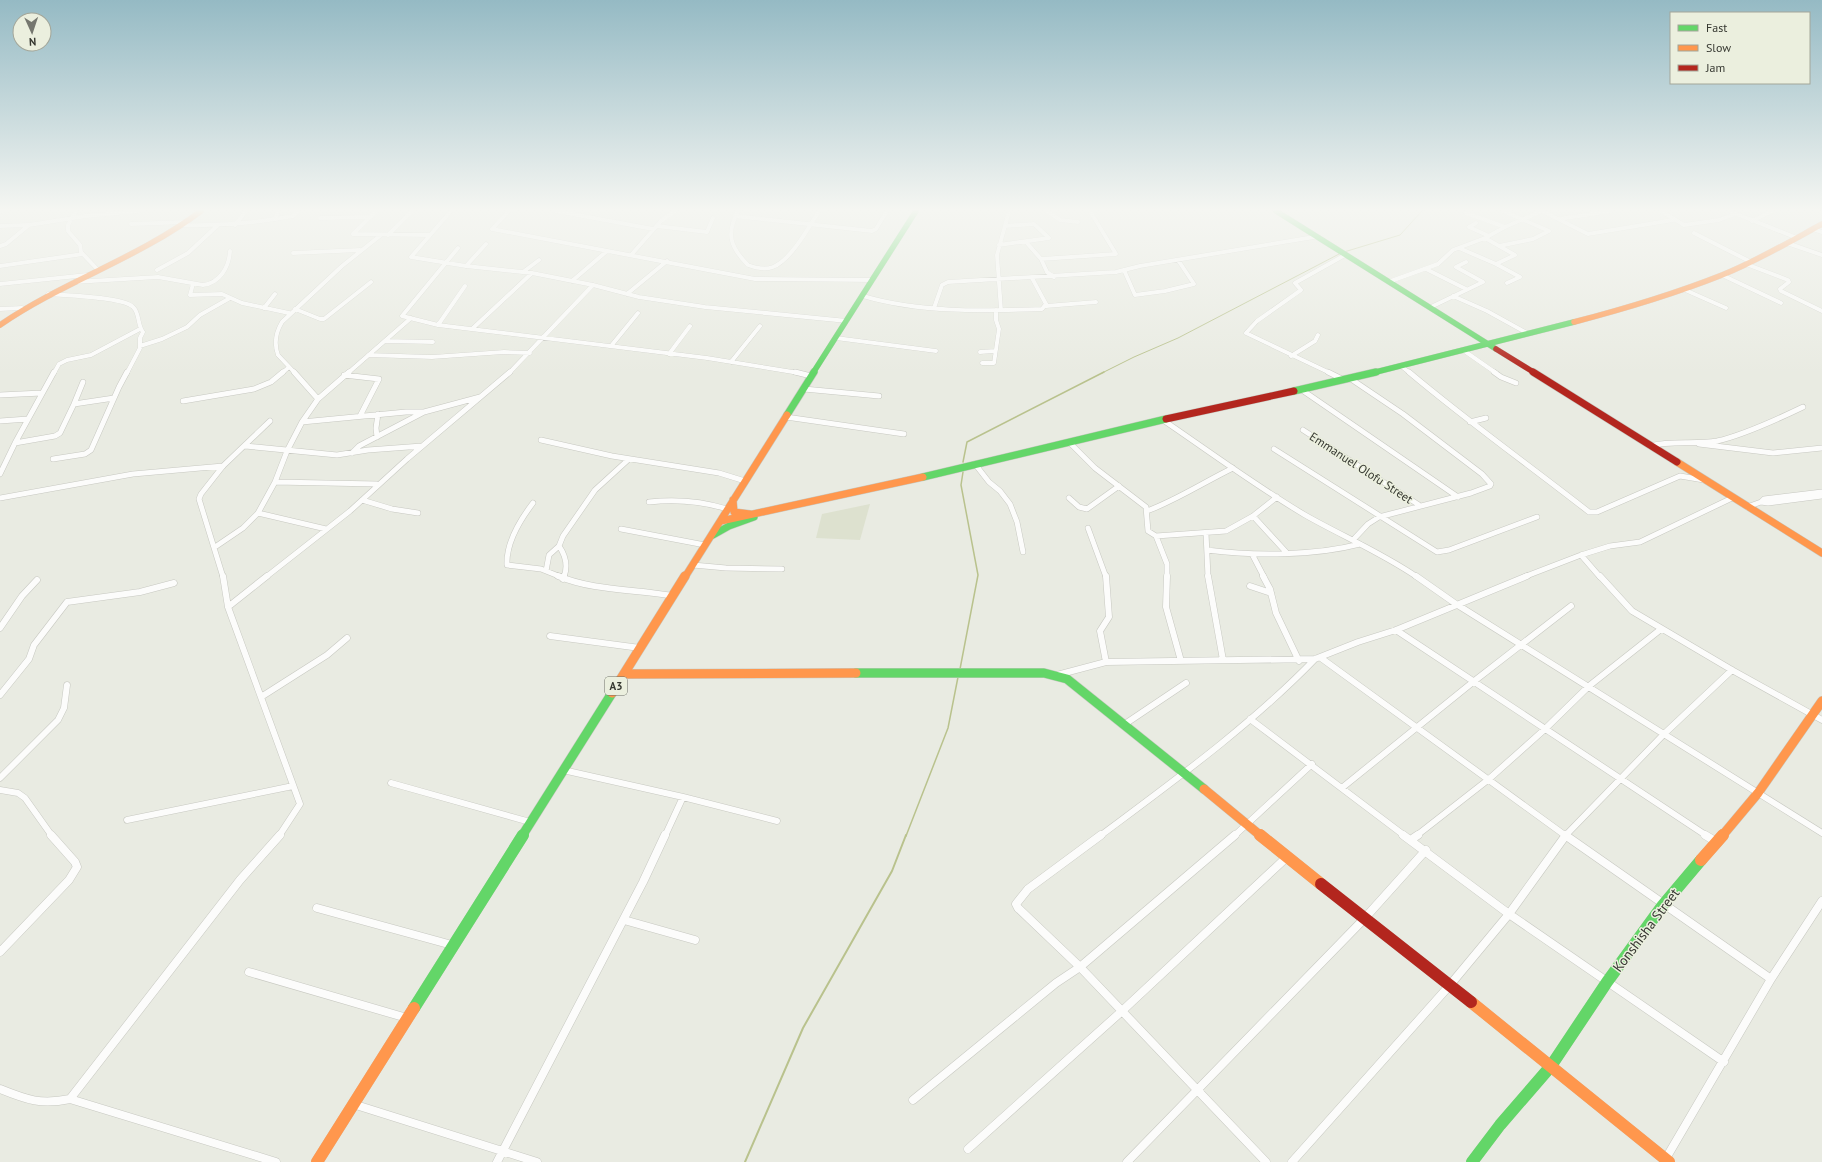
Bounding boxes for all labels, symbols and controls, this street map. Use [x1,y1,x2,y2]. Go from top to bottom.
north arrow [12,12,52,52]
legend [1670,12,1810,84]
text: Fast [1706,20,1727,35]
text: N [29,35,37,49]
text: Slow [1706,40,1731,55]
text: Jam [1705,60,1725,75]
street label: Emmanuel Olofu Street [1307,429,1416,507]
road number: A3 [605,677,627,695]
street label: Konshisha Street [1609,884,1684,975]

